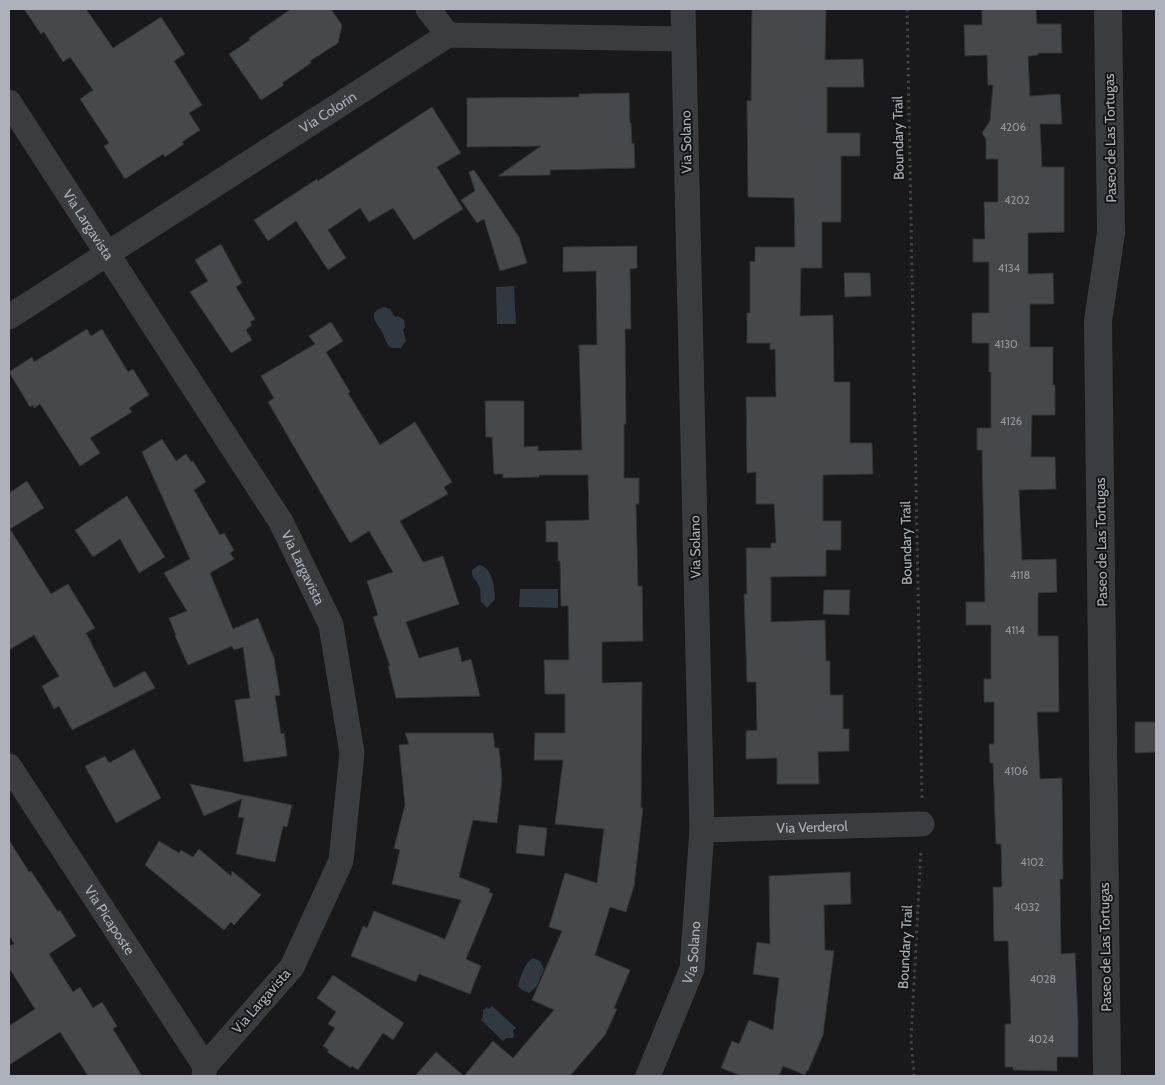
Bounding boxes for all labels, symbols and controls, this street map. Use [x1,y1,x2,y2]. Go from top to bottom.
street label: Paseo de Las Tortugas [1100,73,1120,203]
street label: Via Colorin [296,87,360,137]
street label: Boundary Trail [888,95,908,180]
street label: Via Solano [676,110,696,174]
house number: 4206 [1000,120,1026,134]
street label: Via Largavista [59,186,118,264]
house number: 4202 [1004,193,1030,207]
house number: 4134 [998,261,1021,275]
house number: 4130 [994,337,1018,351]
house number: 4126 [1000,414,1022,428]
street label: Paseo de Las Tortugas [1091,477,1111,607]
street label: Boundary Trail [896,500,916,585]
street label: Via Solano [685,515,705,579]
street label: Via Largavista [277,527,329,608]
house number: 4118 [1010,568,1030,582]
house number: 4114 [1005,623,1026,637]
house number: 4106 [1004,764,1028,778]
street label: Via Verderol [776,817,849,837]
house number: 4102 [1020,855,1044,869]
street label: Via Picaposte [80,882,139,958]
street label: Paseo de Las Tortugas [1095,882,1115,1012]
house number: 4032 [1014,900,1040,914]
street label: Boundary Trail [894,904,916,989]
street label: Via Solano [678,920,704,987]
street label: Via Largavista [228,964,294,1037]
house number: 4028 [1030,972,1056,986]
house number: 4024 [1028,1032,1055,1046]

